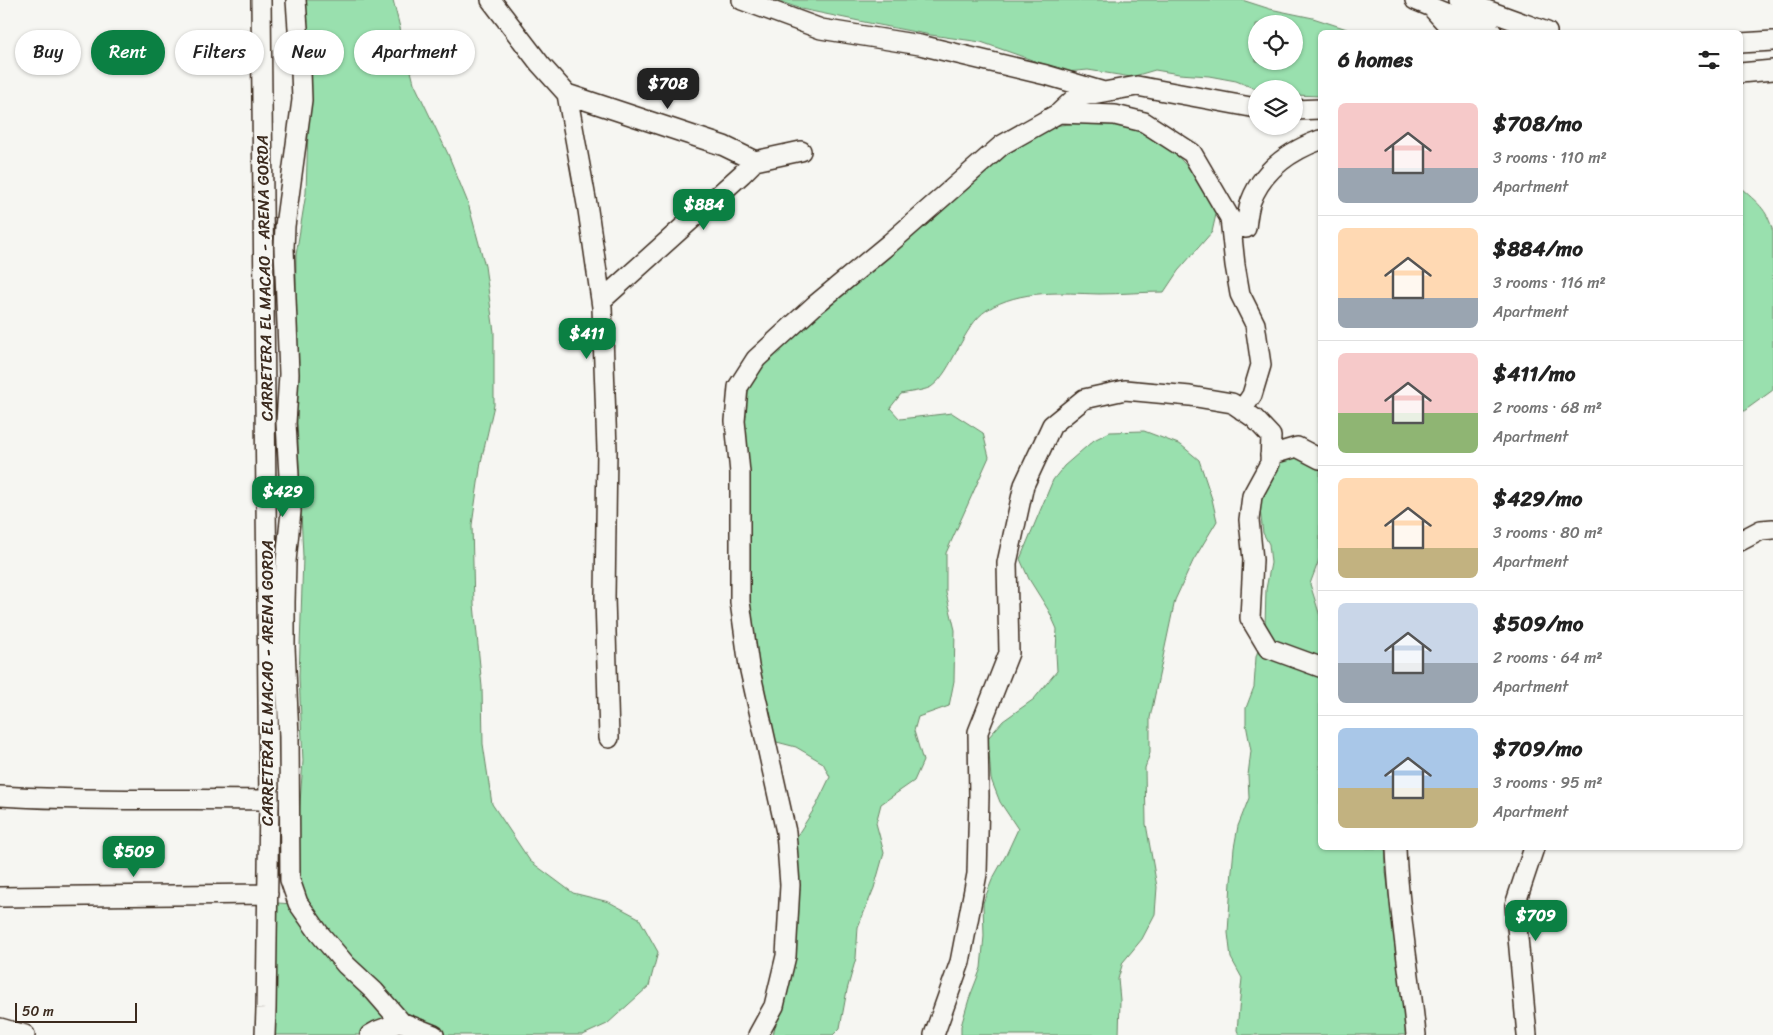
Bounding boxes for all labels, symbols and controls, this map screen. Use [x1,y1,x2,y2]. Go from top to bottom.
map controls [1248,15,1303,135]
button: locate [1248,15,1303,70]
chip: Buy [15,30,81,75]
chip: Rent [91,30,165,75]
chip: Filters [175,30,264,75]
chip: New [274,30,344,75]
chip: Apartment [354,30,475,75]
text: 6 homes [1338,41,1413,79]
icon: filters [1695,46,1723,74]
pin: $708 [638,68,698,110]
text: $708 [648,69,688,98]
button: layers [1248,80,1303,135]
text: $708/mo [1493,105,1582,143]
icon: home [1378,123,1438,183]
street label: CARRETERA EL MACAO - ARENA GORDA [248,135,281,421]
text: 3 rooms · 110 m² [1493,143,1607,172]
text: Apartment [1493,172,1569,201]
pin: $884 [674,188,734,231]
text: $884 [684,190,724,219]
text: $884/mo [1493,230,1583,268]
icon: home [1378,248,1438,308]
text: 3 rooms · 116 m² [1493,268,1606,297]
text: Apartment [1493,297,1569,326]
pin: $411 [557,318,617,360]
text: $411 [570,319,604,348]
text: $411/mo [1493,355,1576,393]
icon: home [1378,373,1438,433]
text: 2 rooms · 68 m² [1493,393,1602,422]
text: Apartment [1493,422,1569,451]
pin: $429 [253,476,313,518]
text: $429 [263,477,303,506]
text: $429/mo [1493,480,1582,518]
icon: home [1378,498,1438,558]
text: 3 rooms · 80 m² [1493,518,1603,547]
street label: CARRETERA EL MACAO - ARENA GORDA [253,540,282,826]
text: Apartment [1493,547,1569,576]
text: $509/mo [1493,605,1583,643]
icon: home [1378,623,1438,683]
text: 2 rooms · 64 m² [1493,643,1603,672]
text: Apartment [1493,672,1569,701]
text: $709/mo [1493,730,1583,768]
icon: home [1378,748,1438,808]
text: 3 rooms · 95 m² [1493,768,1603,797]
text: Apartment [1493,797,1569,826]
pin: $509 [104,836,164,878]
text: $509 [114,837,154,866]
pin: $709 [1506,900,1566,942]
text: $709 [1516,901,1556,930]
text: 50 m [22,999,54,1024]
scale bar [15,1000,138,1023]

